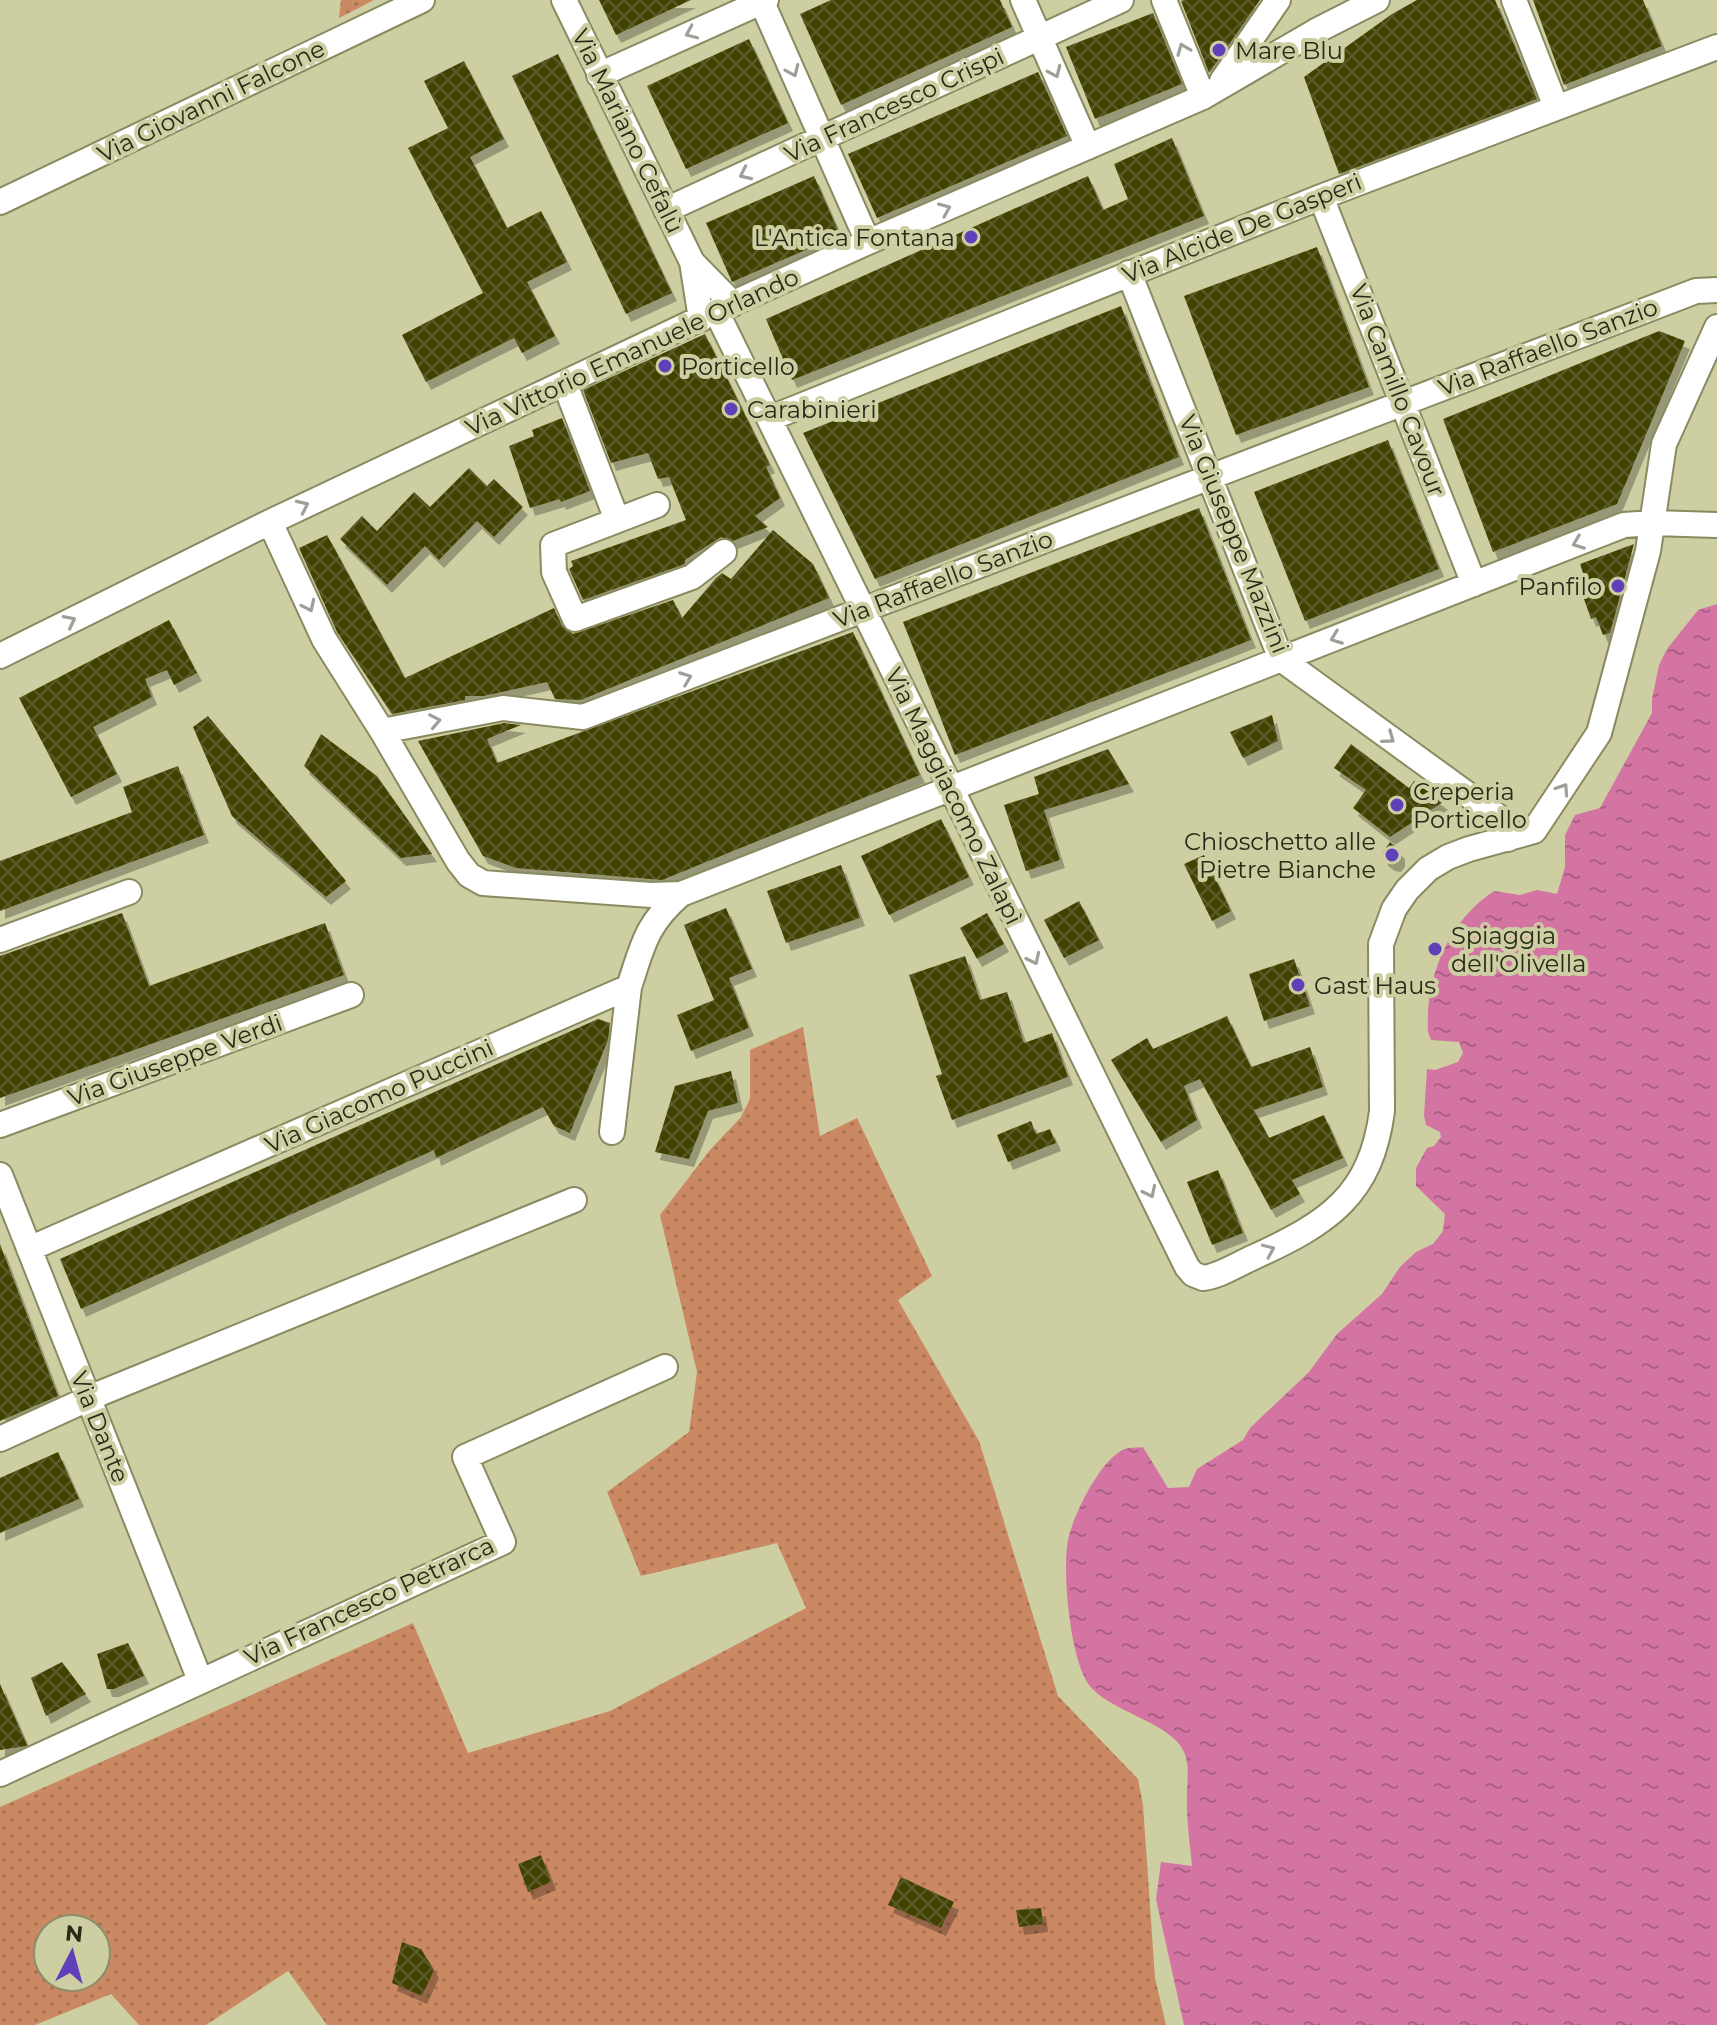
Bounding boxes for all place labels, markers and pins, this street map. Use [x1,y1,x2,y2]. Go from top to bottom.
place label: Mare Blu [1235,36,1343,65]
marker: Mare Blu [1210,41,1228,59]
place label: L'Antica Fontana [754,223,955,252]
marker: L'Antica Fontana [962,228,980,246]
place label: Porticello [681,352,795,381]
marker: Porticello [656,357,674,375]
place label: Carabinieri [747,395,877,424]
marker: Carabinieri [722,400,740,418]
place label: Panfilo [1519,572,1602,601]
marker: Panfilo [1609,577,1627,595]
place label: Creperia Porticello [1413,777,1527,834]
marker: Creperia Porticello [1388,796,1406,814]
place label: Chioschetto alle Pietre Bianche [1184,827,1376,884]
marker: Chioschetto alle Pietre Bianche [1383,846,1401,864]
place label: Spiaggia dell'Olivella [1451,921,1586,978]
marker: Spiaggia dell'Olivella [1426,940,1444,958]
place label: Gast Haus [1314,971,1436,1000]
marker: Gast Haus [1289,976,1307,994]

